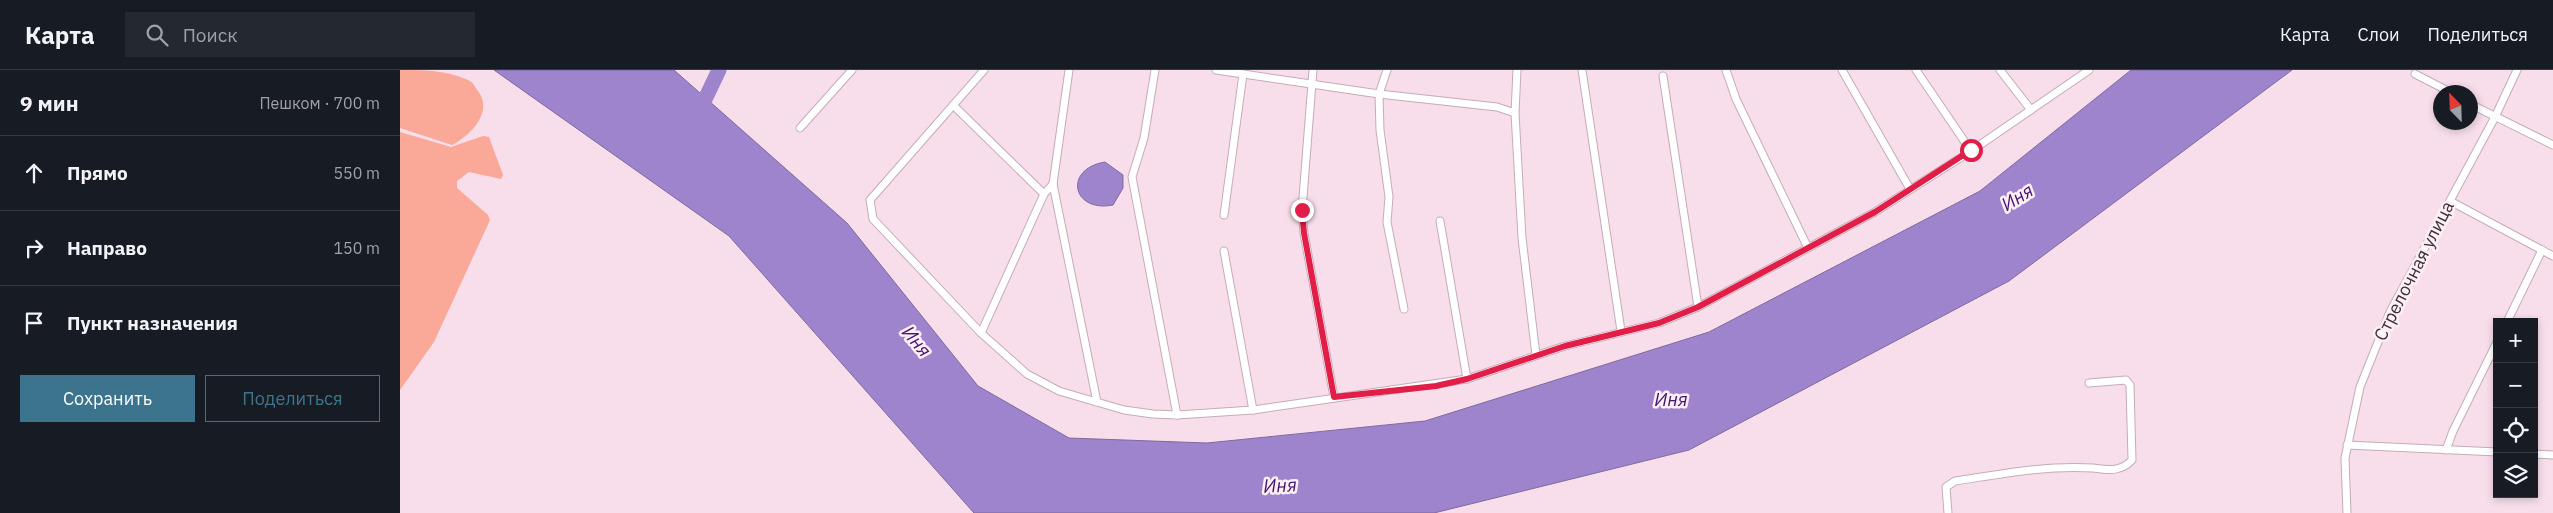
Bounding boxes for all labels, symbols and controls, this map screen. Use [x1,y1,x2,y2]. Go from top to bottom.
search box [125,12,475,57]
text: Карта [25,19,95,51]
icon: search [143,21,171,49]
text: Поиск [183,23,238,47]
text: Карта [2280,23,2330,46]
text: Слои [2358,23,2400,46]
text: Поделиться [2428,23,2528,46]
north arrow [2433,85,2478,130]
text: 9 мин [20,89,79,117]
text: Пешком · 700 m [259,93,380,113]
route start [1960,139,1983,162]
icon: ahead [20,159,48,187]
text: Прямо [67,161,128,185]
text: 550 m [333,163,380,183]
water label: Иня [1996,178,2038,216]
street label: Стрелочная улица [2368,197,2459,345]
route end [1291,199,1314,222]
icon: right [20,234,48,262]
text: Направо [67,236,147,260]
text: 150 m [333,238,380,258]
icon: arrive [20,309,48,337]
text: Пункт назначения [67,311,238,335]
map controls [2493,318,2538,498]
button: + [2493,318,2538,363]
water label: Иня [897,320,937,362]
button: − [2493,363,2538,408]
button: Сохранить [20,375,195,422]
button: Поделиться [205,375,380,422]
water label: Иня [1654,387,1688,411]
button: locate [2493,408,2538,453]
button: layers [2493,453,2538,498]
water label: Иня [1263,472,1297,498]

